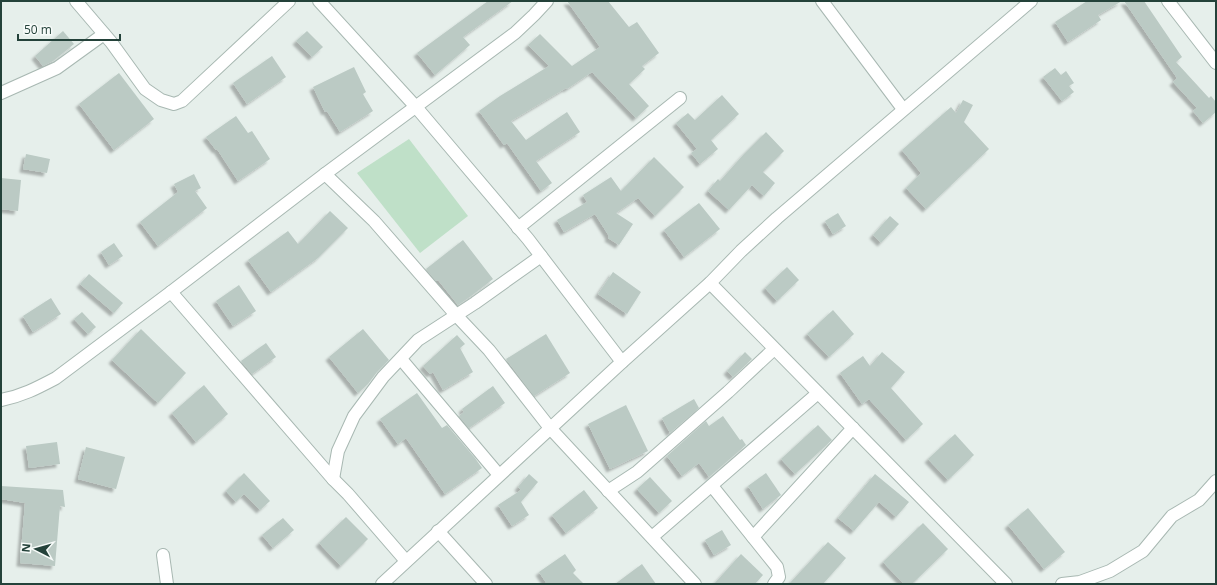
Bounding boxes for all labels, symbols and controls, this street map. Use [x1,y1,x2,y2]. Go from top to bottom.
scale bar [18,16,120,42]
text: 50 m [24,21,52,38]
north arrow [16,529,56,569]
text: N [18,543,33,553]

